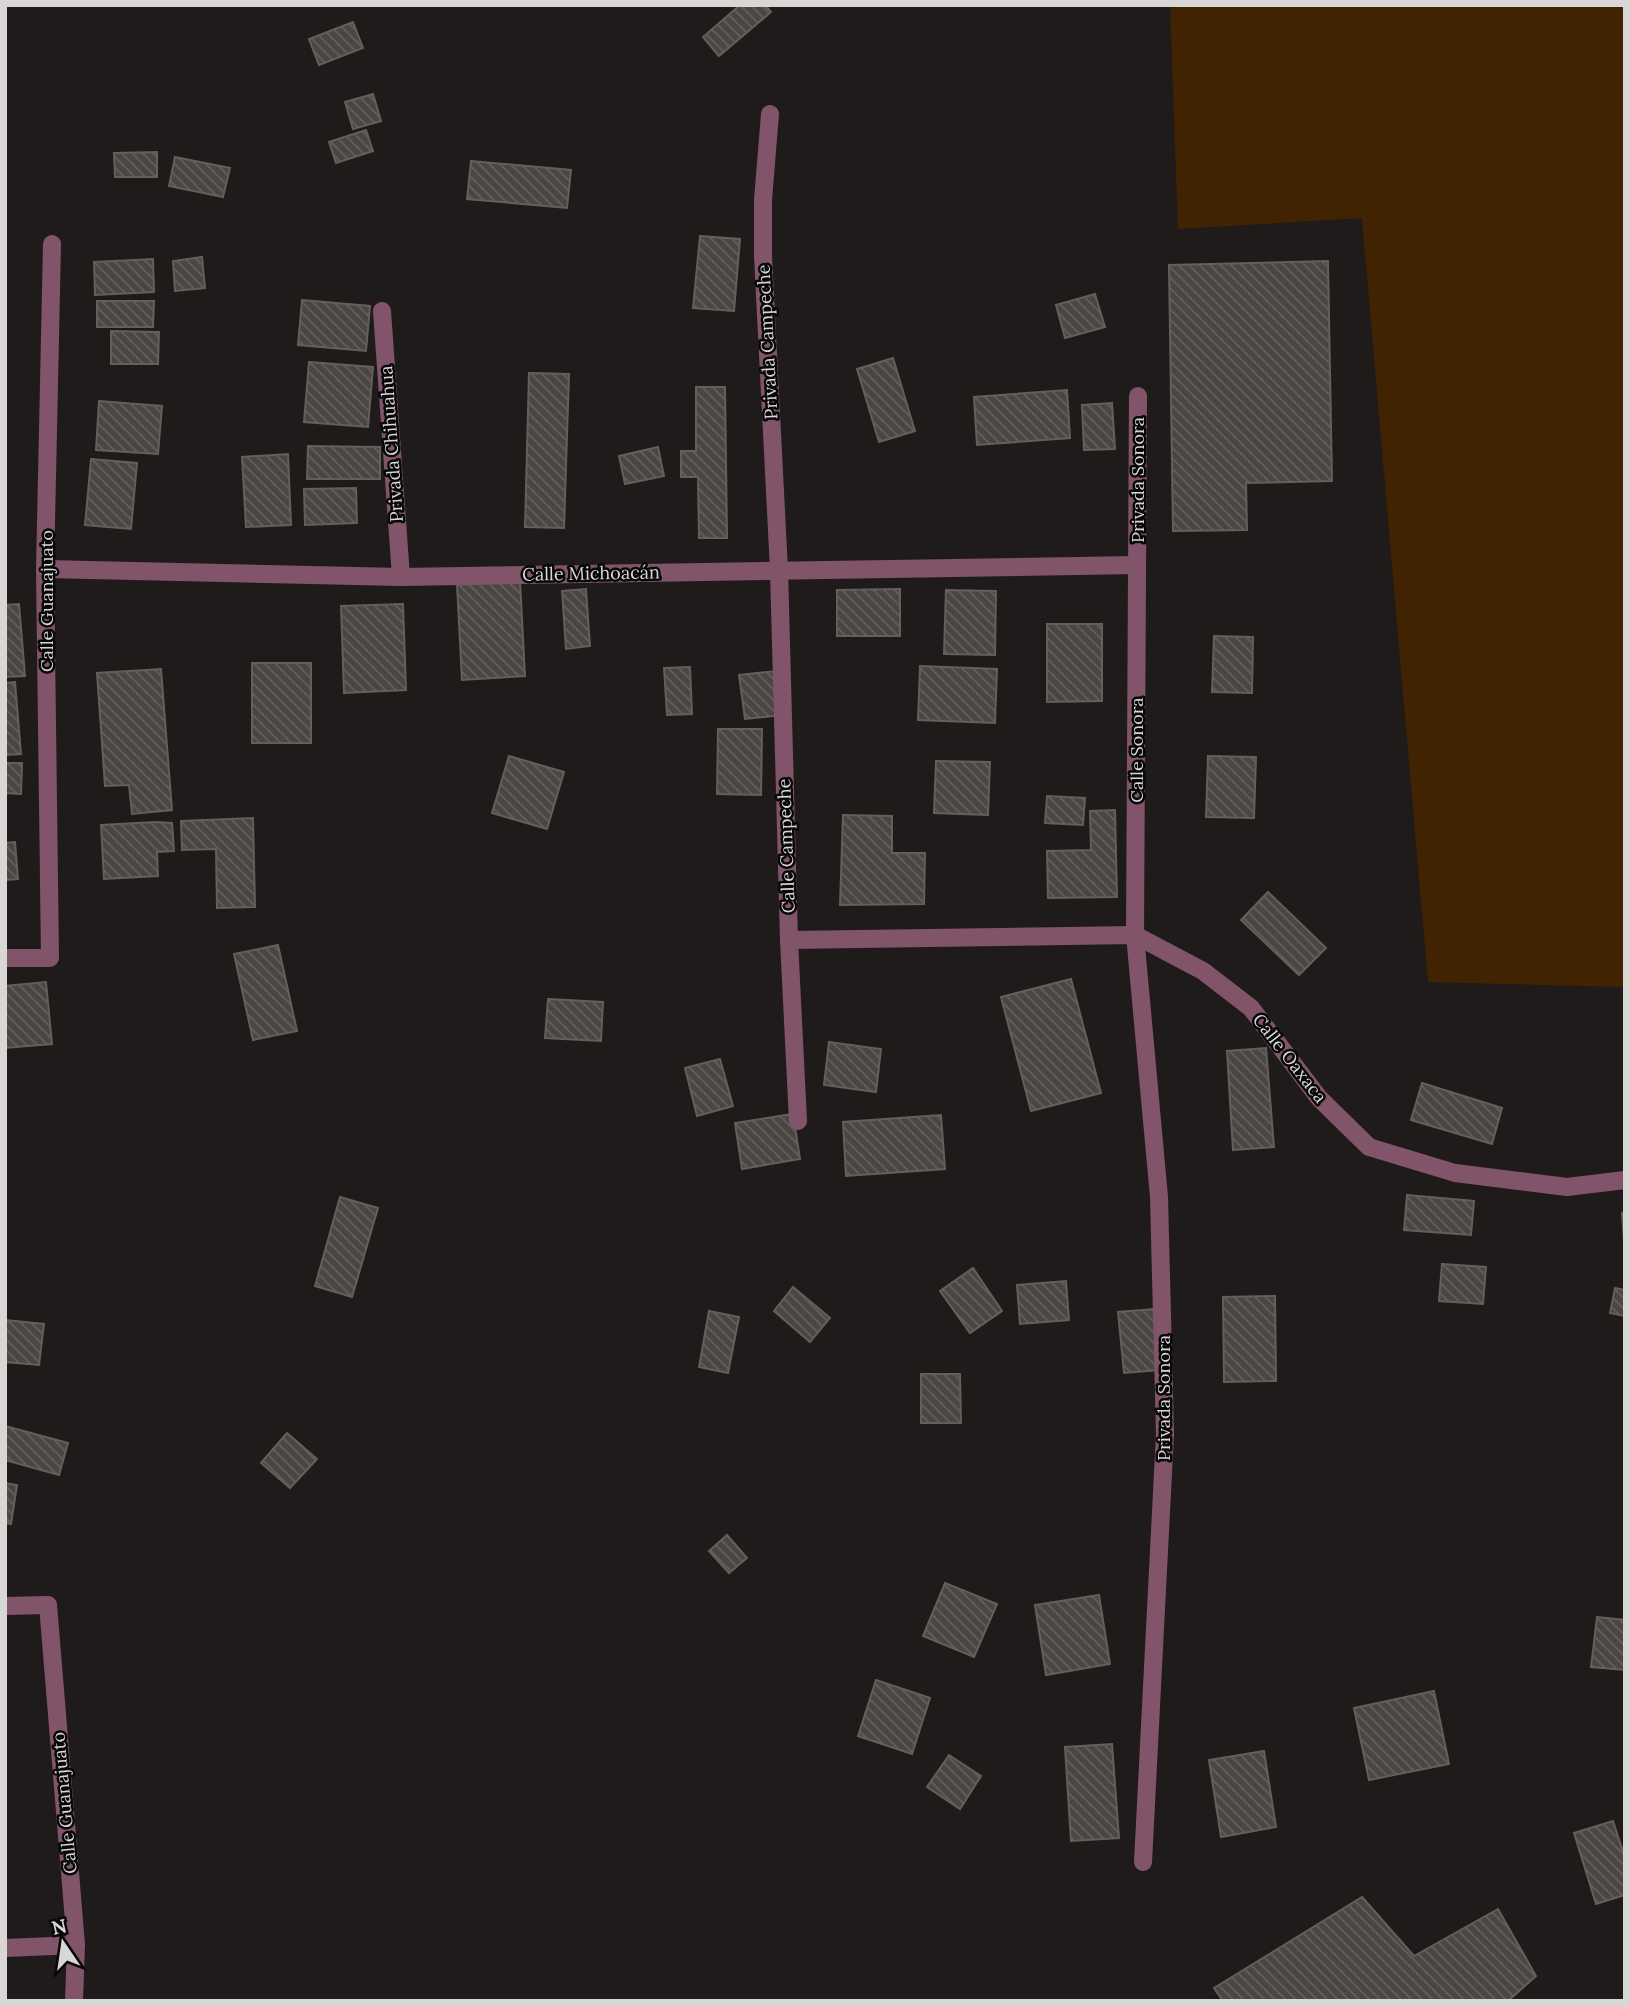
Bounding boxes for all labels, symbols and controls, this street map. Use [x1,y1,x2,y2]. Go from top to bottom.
street label: Privada Campeche [751,264,783,420]
street label: Privada Chihuahua [374,365,408,523]
street label: Privada Sonora [1126,417,1149,543]
street label: Calle Guanajuato [35,530,58,672]
street label: Calle Michoacán [522,560,660,586]
street label: Calle Sonora [1125,697,1148,803]
street label: Calle Campeche [772,778,800,914]
street label: Calle Oaxaca [1248,1009,1332,1107]
street label: Privada Sonora [1152,1335,1175,1461]
street label: Calle Guanajuato [46,1731,82,1875]
north arrow [28,1908,98,1978]
text: N [49,1913,69,1940]

